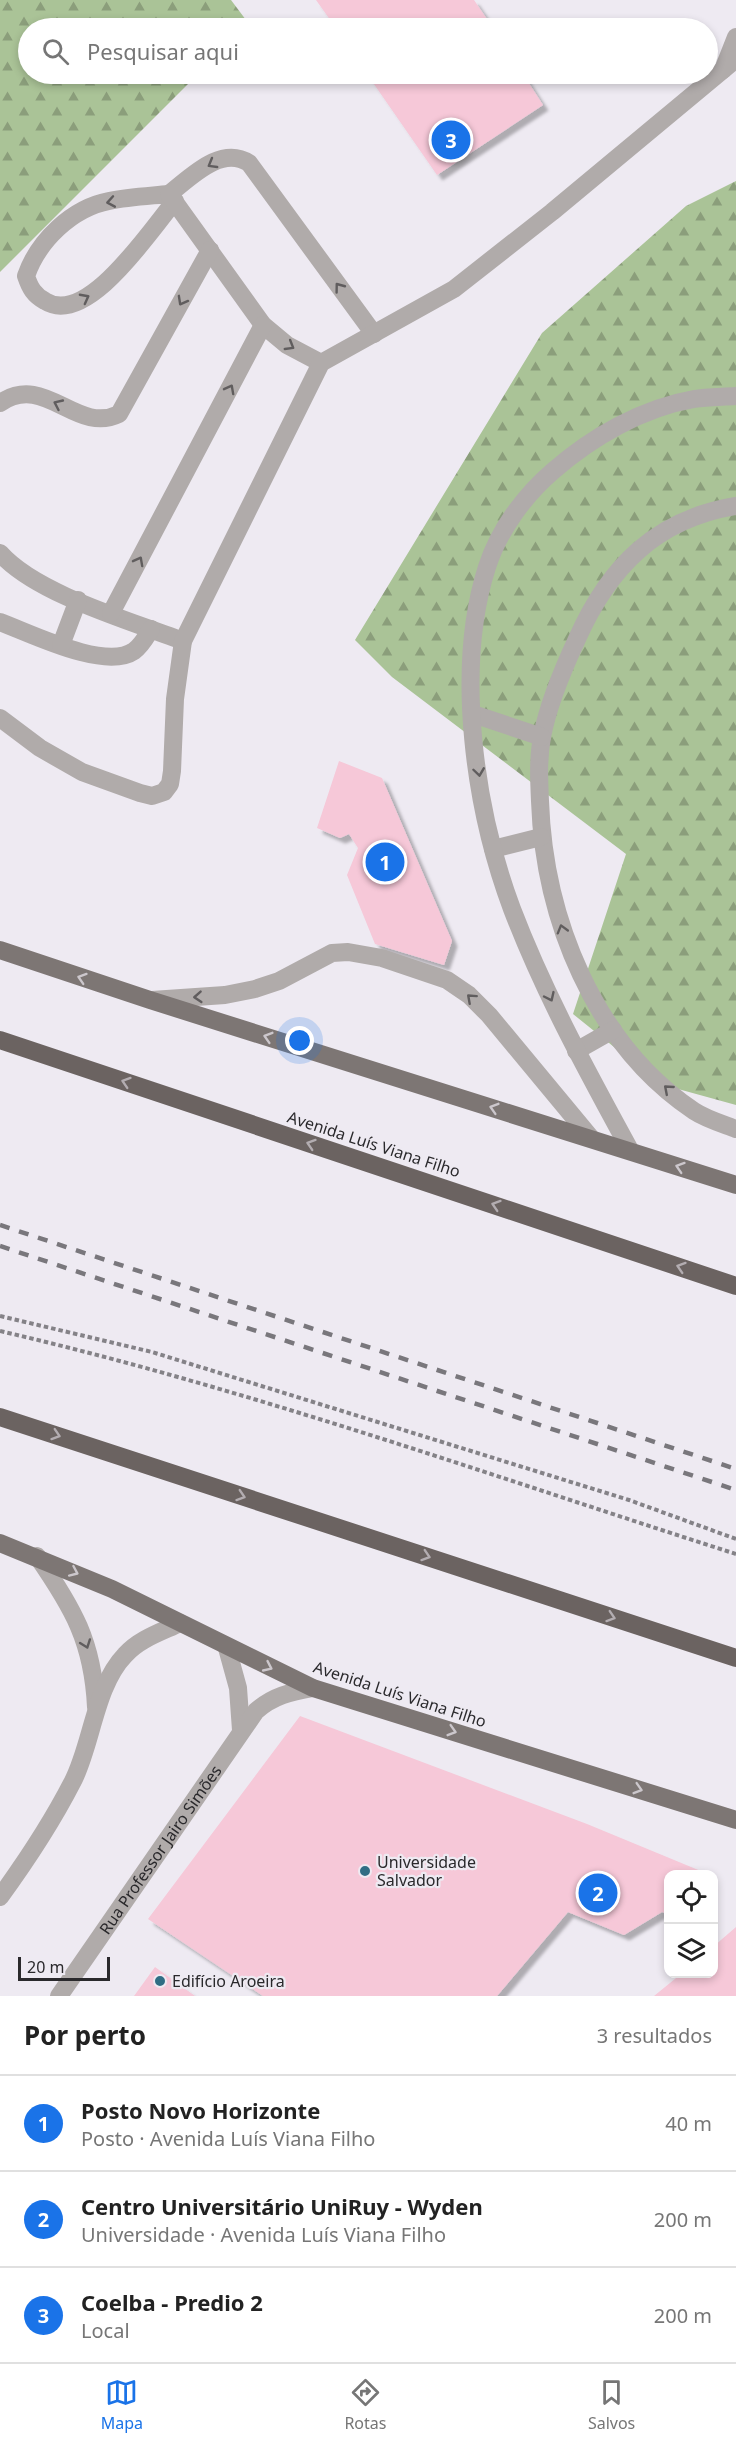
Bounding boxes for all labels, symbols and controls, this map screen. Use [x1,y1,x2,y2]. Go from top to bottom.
search box [18,18,718,84]
icon: search [39,35,72,68]
text: Pesquisar aqui [87,36,239,66]
pin: 3 [432,118,470,162]
one-way arrow [208,157,218,168]
one-way arrow [106,195,116,207]
one-way arrow [336,283,347,294]
one-way arrow [79,294,89,305]
one-way arrow [178,295,189,305]
one-way arrow [284,339,294,351]
one-way arrow [223,385,234,395]
one-way arrow [54,399,65,411]
one-way arrow [132,557,143,567]
one-way arrow [472,768,484,777]
pin: 1 [366,840,404,884]
one-way arrow [557,924,569,935]
one-way arrow [78,973,88,985]
one-way arrow [193,991,202,1004]
one-way arrow [542,991,554,1002]
one-way arrow [467,994,478,1005]
your location [285,1026,314,1055]
one-way arrow [263,1032,274,1044]
one-way arrow [121,1077,132,1089]
one-way arrow [664,1086,675,1097]
one-way arrow [489,1103,500,1115]
street label: Avenida Luís Viana Filho [285,1106,463,1182]
one-way arrow [306,1138,317,1151]
one-way arrow [675,1162,686,1174]
one-way arrow [491,1200,501,1213]
one-way arrow [676,1262,686,1274]
one-way arrow [50,1428,61,1440]
one-way arrow [235,1488,246,1501]
one-way arrow [420,1549,431,1562]
one-way arrow [67,1565,78,1577]
one-way arrow [605,1610,616,1622]
one-way arrow [79,1637,91,1648]
street label: Avenida Luís Viana Filho [311,1656,489,1732]
one-way arrow [261,1660,272,1672]
one-way arrow [446,1724,457,1736]
street label: Rua Professor Jairo Simões [94,1761,226,1938]
one-way arrow [632,1782,643,1795]
place label: Universidade Salvador [377,1851,476,1891]
marker: Universidade Salvador [358,1864,372,1878]
pin: 2 [578,1870,618,1916]
map controls [664,1870,718,1978]
button: locate [664,1870,718,1924]
button: layers [664,1924,718,1978]
scale bar [18,1954,110,1982]
text: 20 m [27,1956,64,1978]
place label: Edifício Aroeira [172,1970,285,1992]
marker: Edifício Aroeira [153,1974,167,1988]
text: Por perto [24,2017,146,2053]
text: 3 resultados [597,2022,712,2049]
text: Posto Novo Horizonte [81,2095,320,2125]
text: 1 [38,2110,49,2137]
text: 40 m [665,2110,712,2137]
text: Posto · Avenida Luís Viana Filho [81,2125,375,2152]
text: Centro Universitário UniRuy - Wyden [81,2191,483,2221]
text: 2 [38,2206,49,2233]
text: 200 m [654,2206,712,2233]
text: Universidade · Avenida Luís Viana Filho [81,2221,446,2248]
text: Coelba - Predio 2 [81,2287,263,2317]
text: 3 [38,2302,49,2329]
text: 200 m [654,2302,712,2329]
text: Local [81,2317,130,2344]
tab: Mapa [101,2376,143,2434]
tab: Rotas [344,2376,386,2434]
tab: Salvos [588,2376,635,2434]

